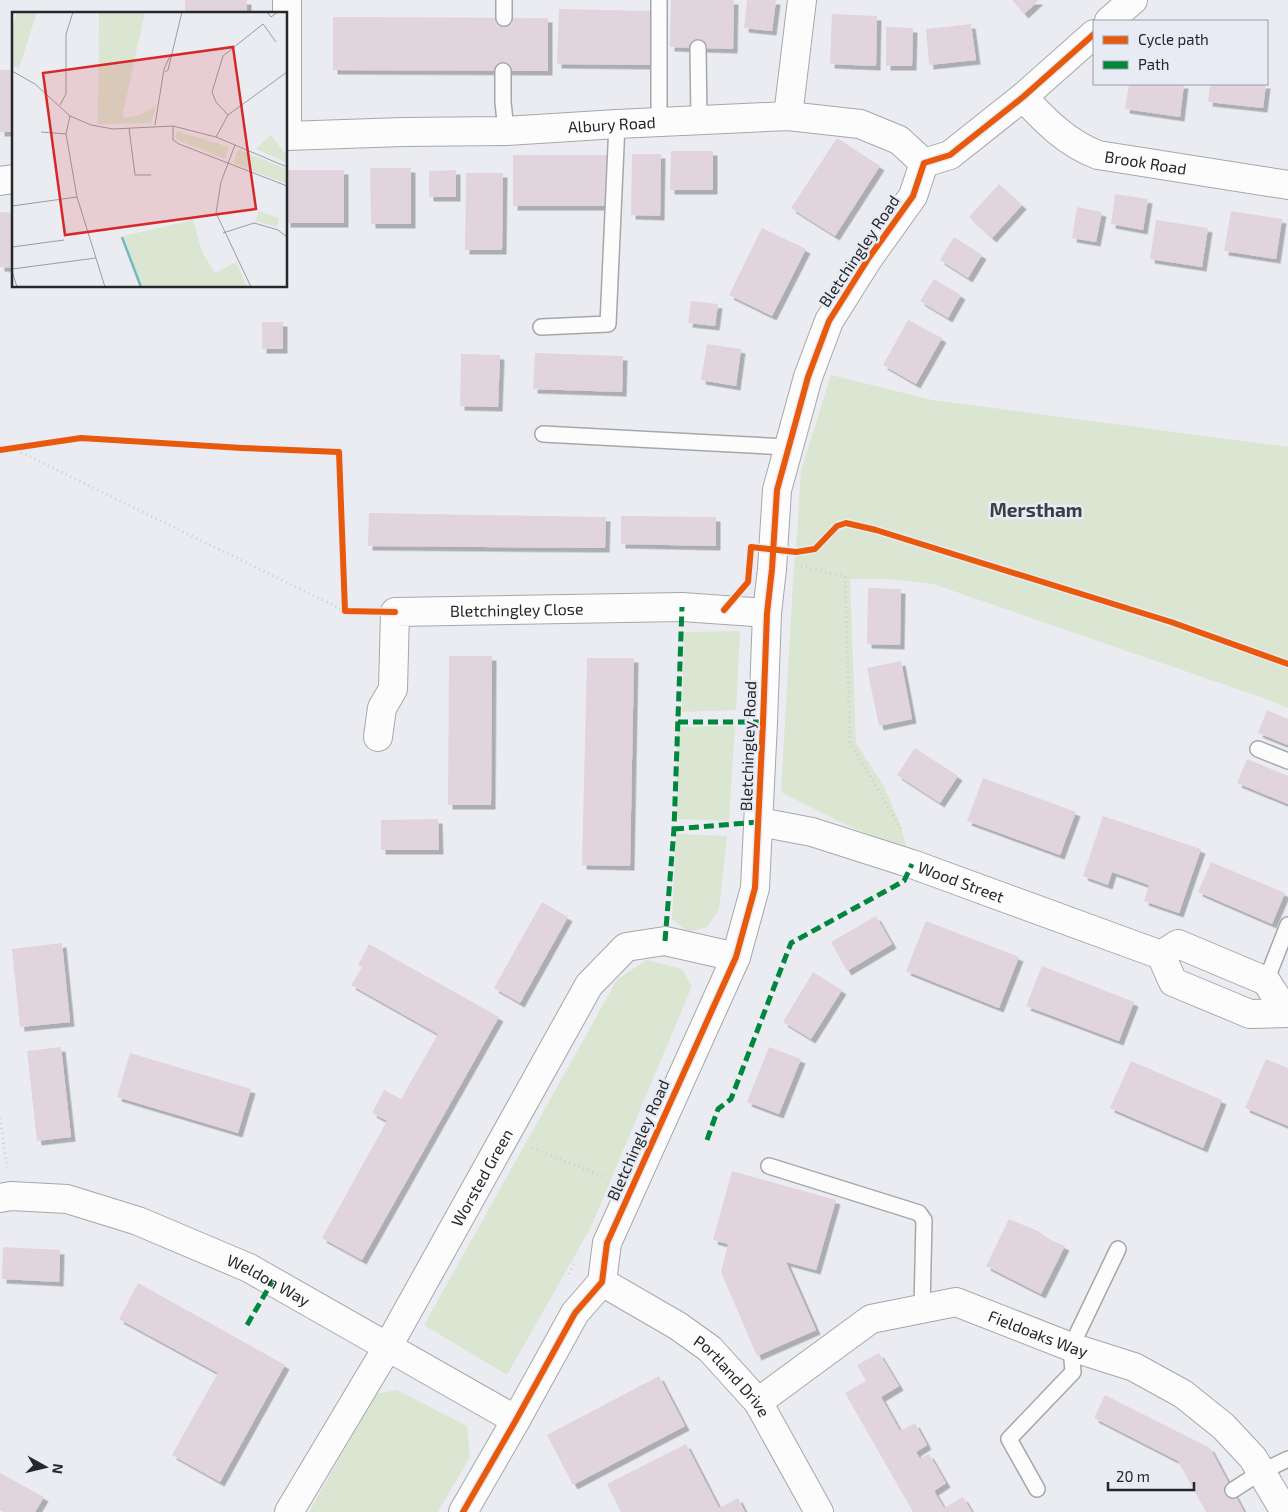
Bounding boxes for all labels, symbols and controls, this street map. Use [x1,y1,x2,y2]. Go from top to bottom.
inset map [12,12,288,288]
legend [1093,20,1268,85]
text: Cycle path [1138,30,1209,48]
text: Path [1138,55,1169,73]
street label: Albury Road [567,112,656,136]
street label: Brook Road [1103,146,1188,178]
street label: Bletchingley Road [814,191,903,310]
district label: Merstham [989,498,1083,521]
street label: Bletchingley Close [450,599,584,620]
street label: Bletchingley Road [736,680,759,812]
street label: Wood Street [915,857,1007,906]
street label: Bletchingley Road [602,1076,673,1203]
street label: Worsted Green [447,1125,516,1230]
street label: Weldon Way [224,1250,314,1310]
street label: Fieldoaks Way [986,1306,1091,1361]
street label: Portland Drive [691,1331,774,1420]
north arrow [20,1442,70,1492]
scale bar [1108,1460,1194,1492]
text: N [49,1463,67,1475]
text: 20 m [1116,1467,1150,1485]

